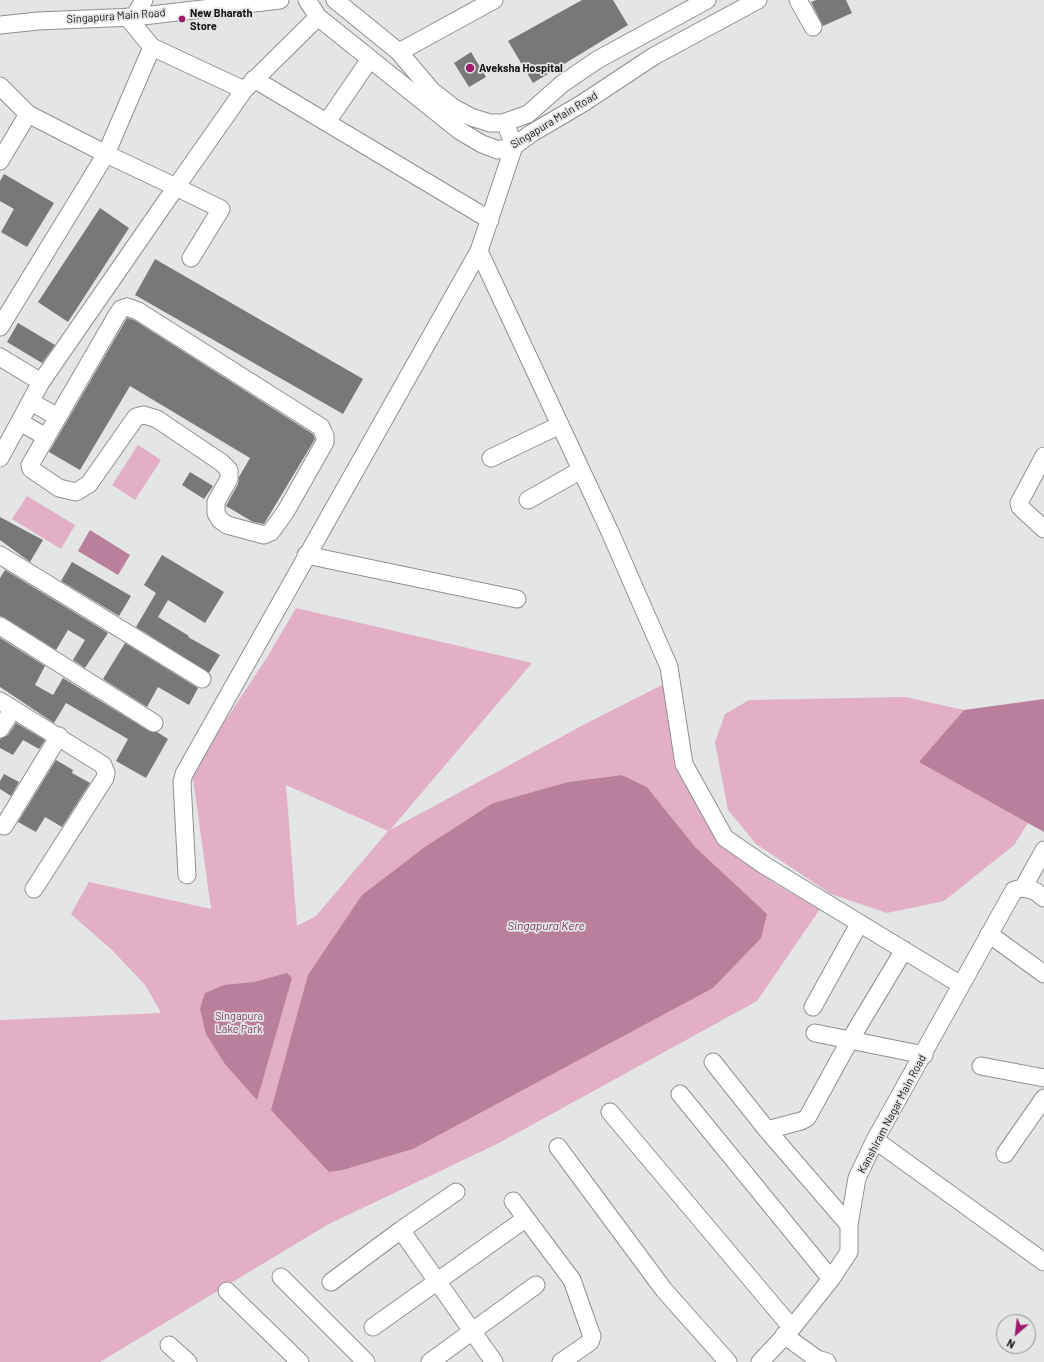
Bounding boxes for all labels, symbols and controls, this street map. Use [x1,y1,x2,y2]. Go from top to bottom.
street label: Singapura Main Road [66,6,166,26]
place label: New Bharath Store [190,6,253,32]
marker: New Bharath Store [177,14,187,24]
place label: Aveksha Hospital [479,61,563,75]
marker: Aveksha Hospital [464,62,476,74]
street label: Singapura Main Road [508,89,600,151]
water label: Singapura Kere [507,919,585,933]
park label: Singapura Lake Park [215,1009,263,1035]
street label: Kanshiram Nagar Main Road [855,1052,929,1176]
north arrow [996,1314,1036,1354]
text: N [1004,1337,1017,1352]

